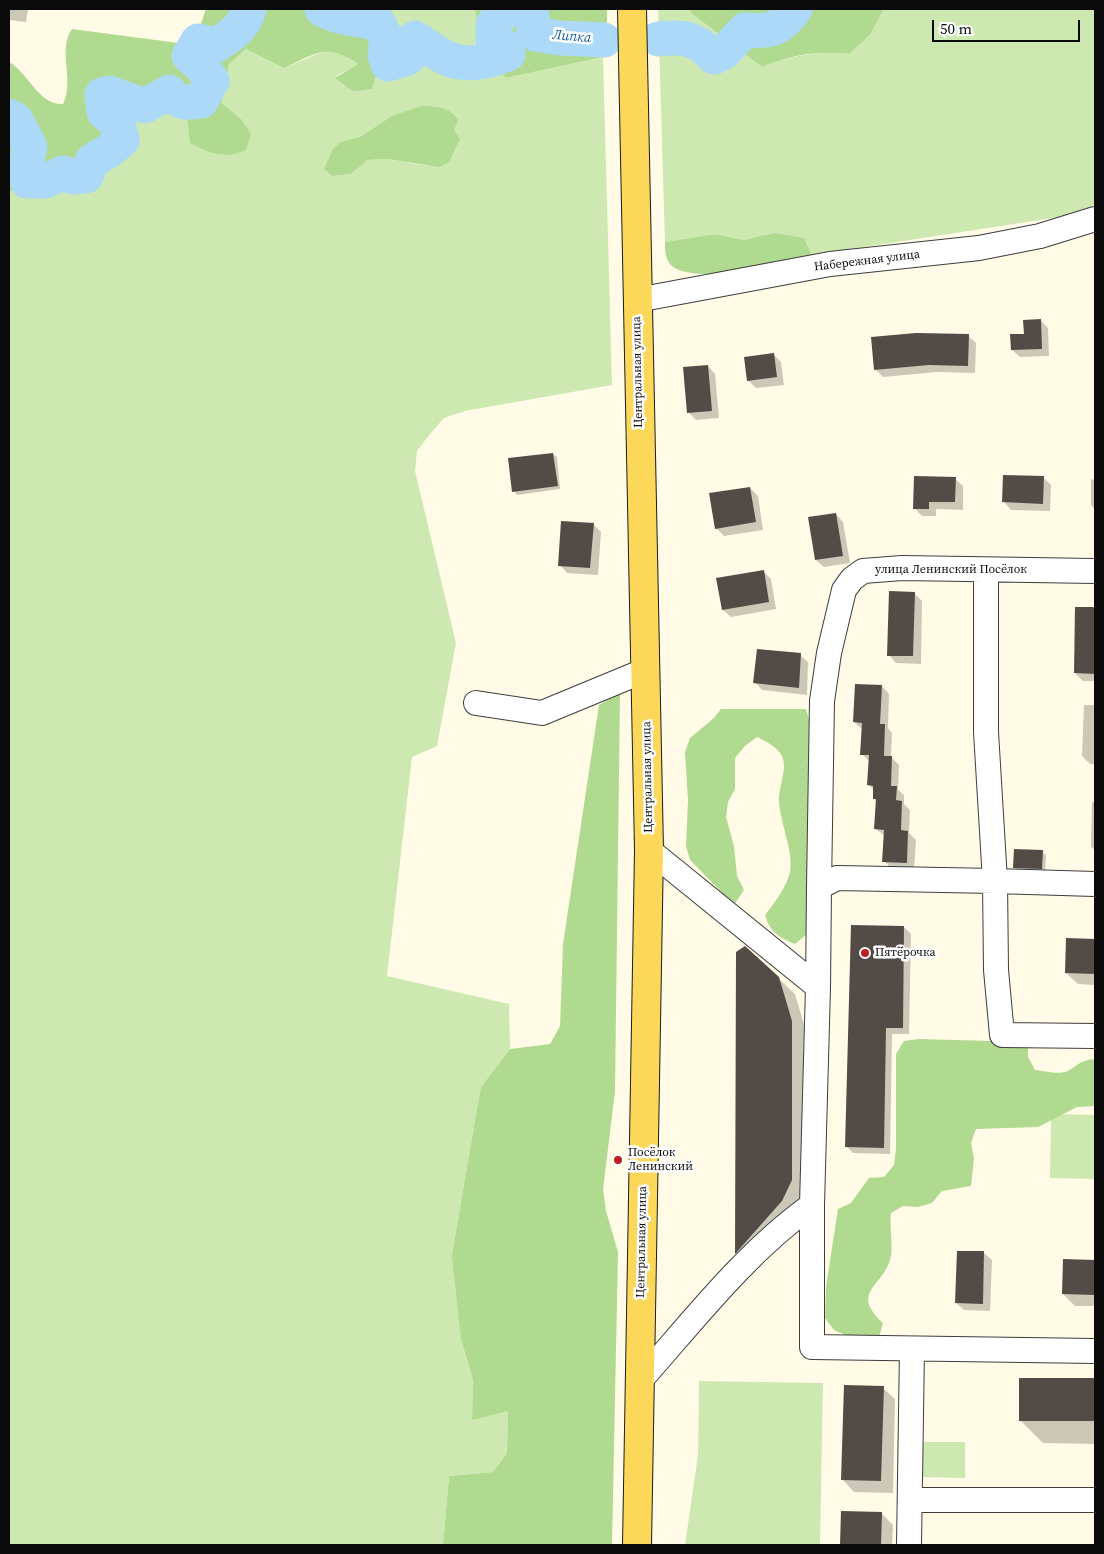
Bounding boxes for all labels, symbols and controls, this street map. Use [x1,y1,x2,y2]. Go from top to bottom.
scale bar [934,10,1082,42]
text: 50 m [940,18,972,39]
water label: Липка [552,27,592,47]
street label: Набережная улица [813,247,921,275]
street label: Центральная улица [630,316,646,428]
street label: улица Ленинский Посёлок [875,563,1027,577]
street label: Центральная улица [640,721,656,833]
place label: Пятёрочка [875,946,936,960]
marker: Пятёрочка [859,947,871,959]
place label: Посёлок Ленинский [628,1146,693,1174]
marker: Посёлок Ленинский [612,1154,624,1166]
street label: Центральная улица [634,1186,650,1298]

